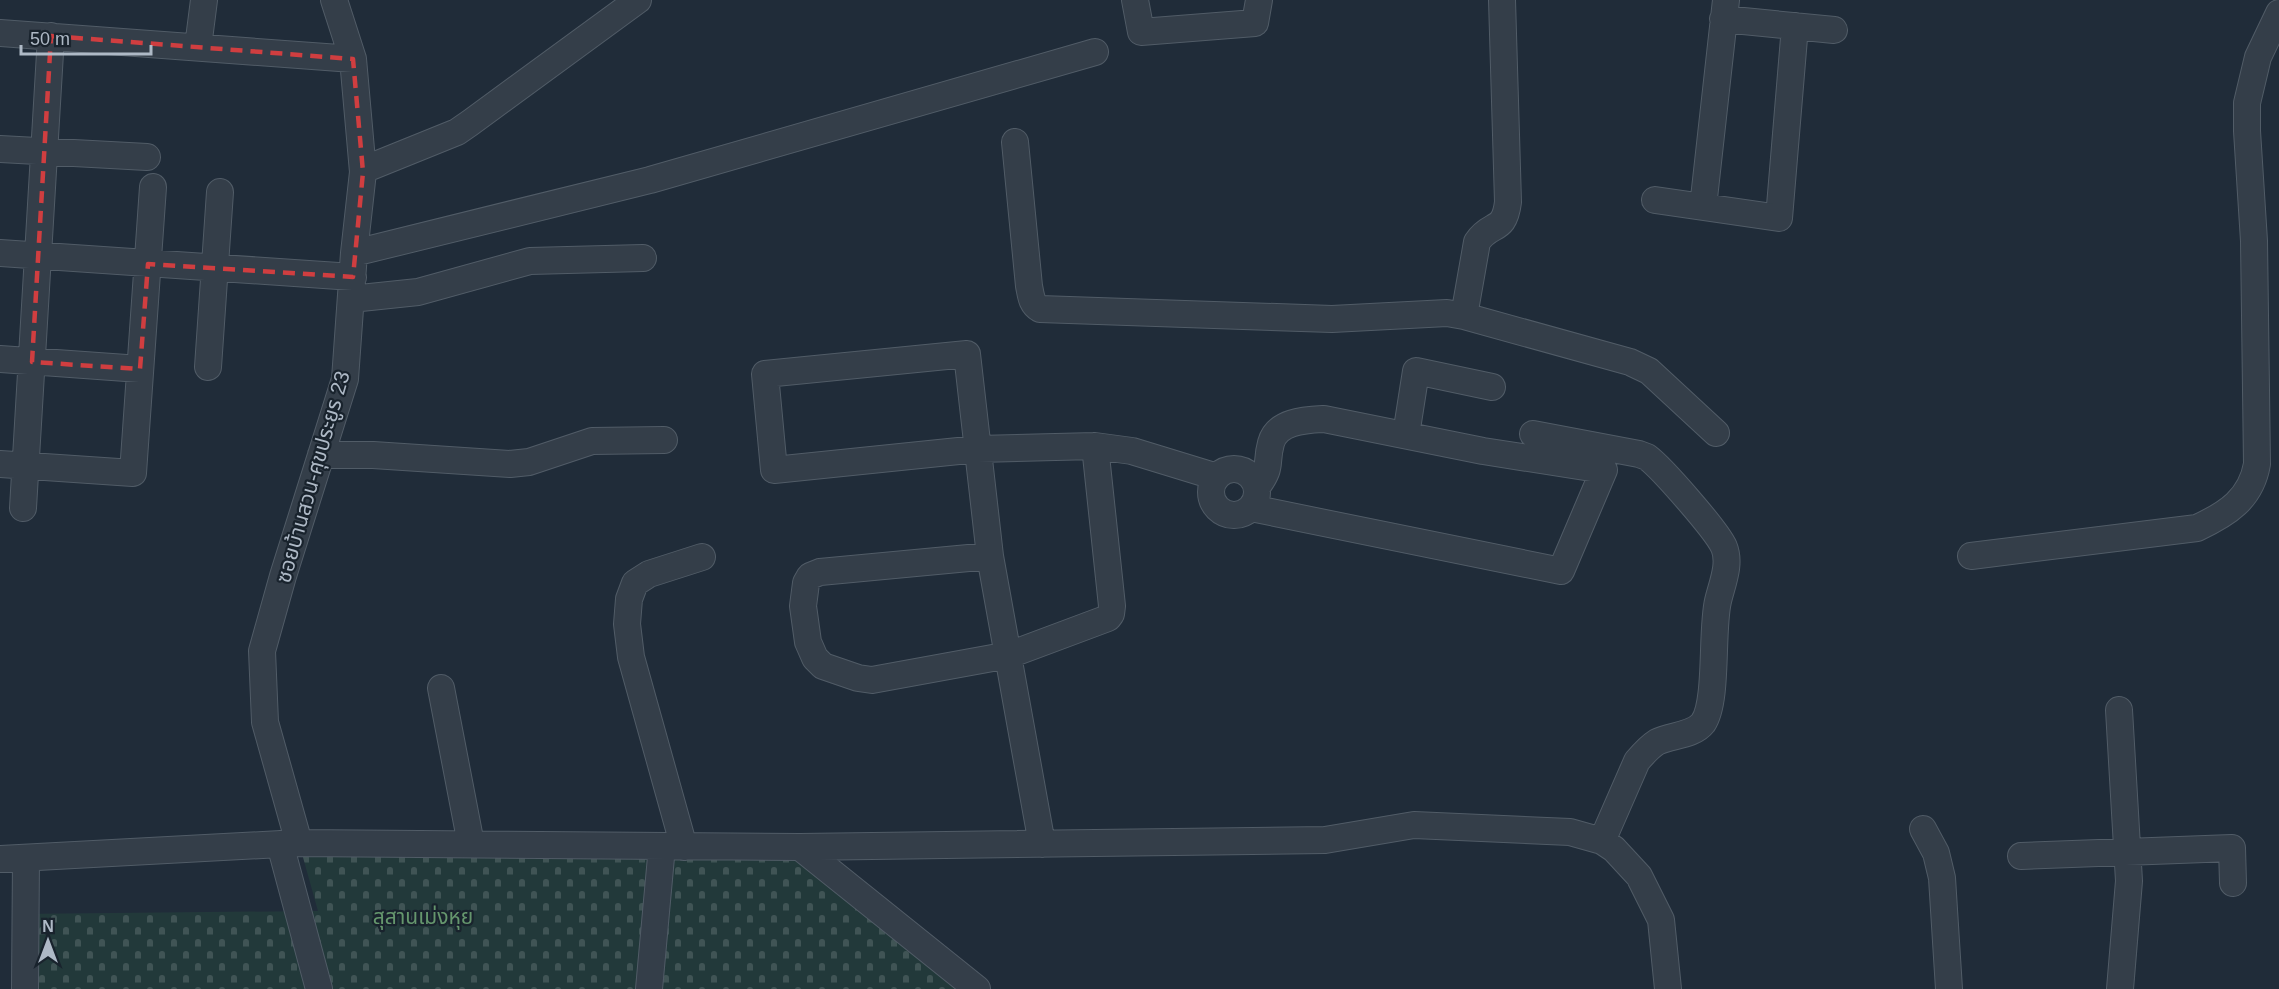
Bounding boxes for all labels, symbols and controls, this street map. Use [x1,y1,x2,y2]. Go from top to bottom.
scale bar [21,18,152,56]
text: 50 m [30,29,70,49]
street label: ซอยบ้านสวน-ศุขประยูร 23 [271,368,356,586]
park label: สุสานเม่งหุย [373,905,473,930]
north arrow [18,911,78,971]
text: N [42,918,54,935]

